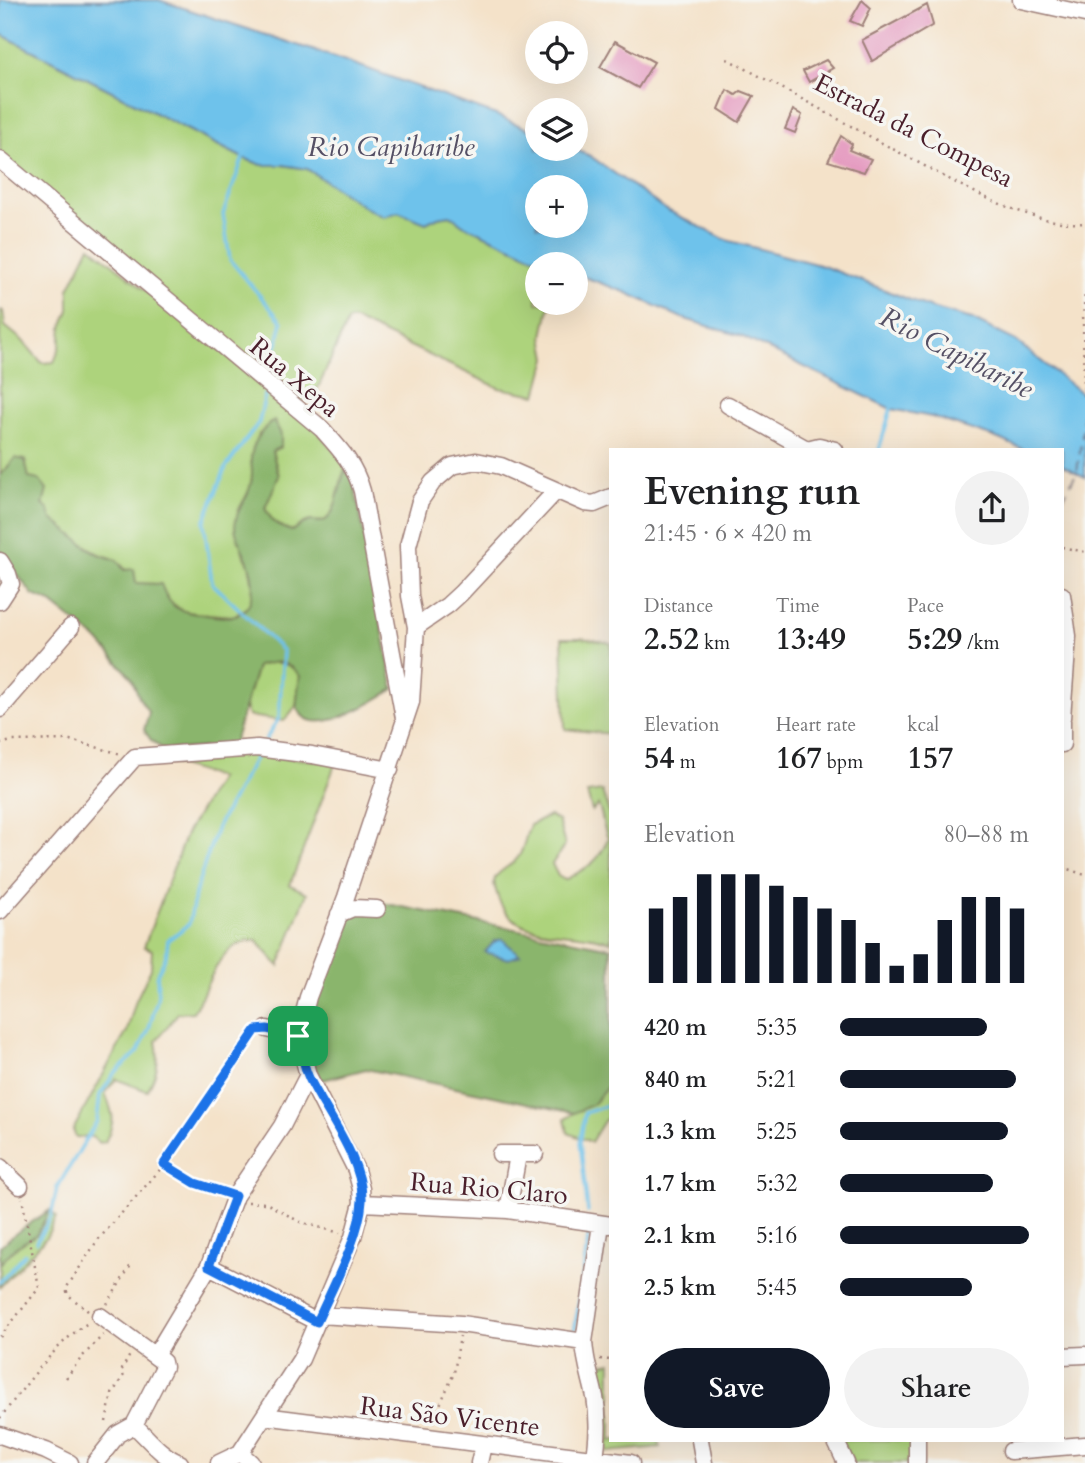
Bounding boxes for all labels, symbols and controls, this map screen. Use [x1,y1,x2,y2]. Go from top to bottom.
map controls [525,21,588,315]
button: locate [525,21,588,84]
street label: Estrada da Compesa [808,65,1019,196]
button: layers [525,98,588,161]
water label: Rio Capibaribe [307,128,475,166]
button: + [525,175,588,238]
button: − [525,252,588,315]
water label: Rio Capibaribe [873,298,1040,408]
street label: Rua Xepa [242,329,347,425]
text: Evening run [644,466,860,518]
button: share [955,471,1029,545]
text: 21:45 · 6 × 420 m [644,518,812,549]
text: Distance [644,593,713,619]
text: Time [776,593,820,619]
text: Pace [907,593,944,619]
text: 2.52 [644,619,699,660]
text: 13:49 [776,619,846,660]
text: 5:29 [907,619,962,660]
text: km [699,630,730,656]
text: /km [962,630,1000,656]
text: Elevation [644,712,719,738]
text: Heart rate [776,712,856,738]
text: kcal [907,712,939,738]
text: 54 [644,738,675,779]
text: 167 [776,738,822,779]
text: 157 [907,738,953,779]
text: m [675,749,696,775]
text: bpm [822,749,863,775]
text: Elevation [644,819,735,850]
text: 80–88 m [944,819,1029,850]
pin [268,1006,328,1066]
text: 420 m [644,1012,707,1043]
text: 5:35 [756,1012,797,1043]
icon: arrive [279,1017,317,1055]
text: 840 m [644,1064,707,1095]
text: 5:21 [756,1064,797,1095]
text: 1.3 km [644,1116,716,1147]
text: 5:25 [756,1116,797,1147]
street label: Rua Rio Claro [409,1164,569,1213]
text: 1.7 km [644,1168,716,1199]
text: 5:32 [756,1168,797,1199]
text: 2.1 km [644,1220,716,1251]
text: 5:16 [756,1220,797,1251]
text: 2.5 km [644,1272,716,1303]
text: 5:45 [756,1272,797,1303]
button: Save [644,1348,830,1428]
button: Share [844,1348,1029,1428]
street label: Rua São Vicente [358,1388,542,1445]

